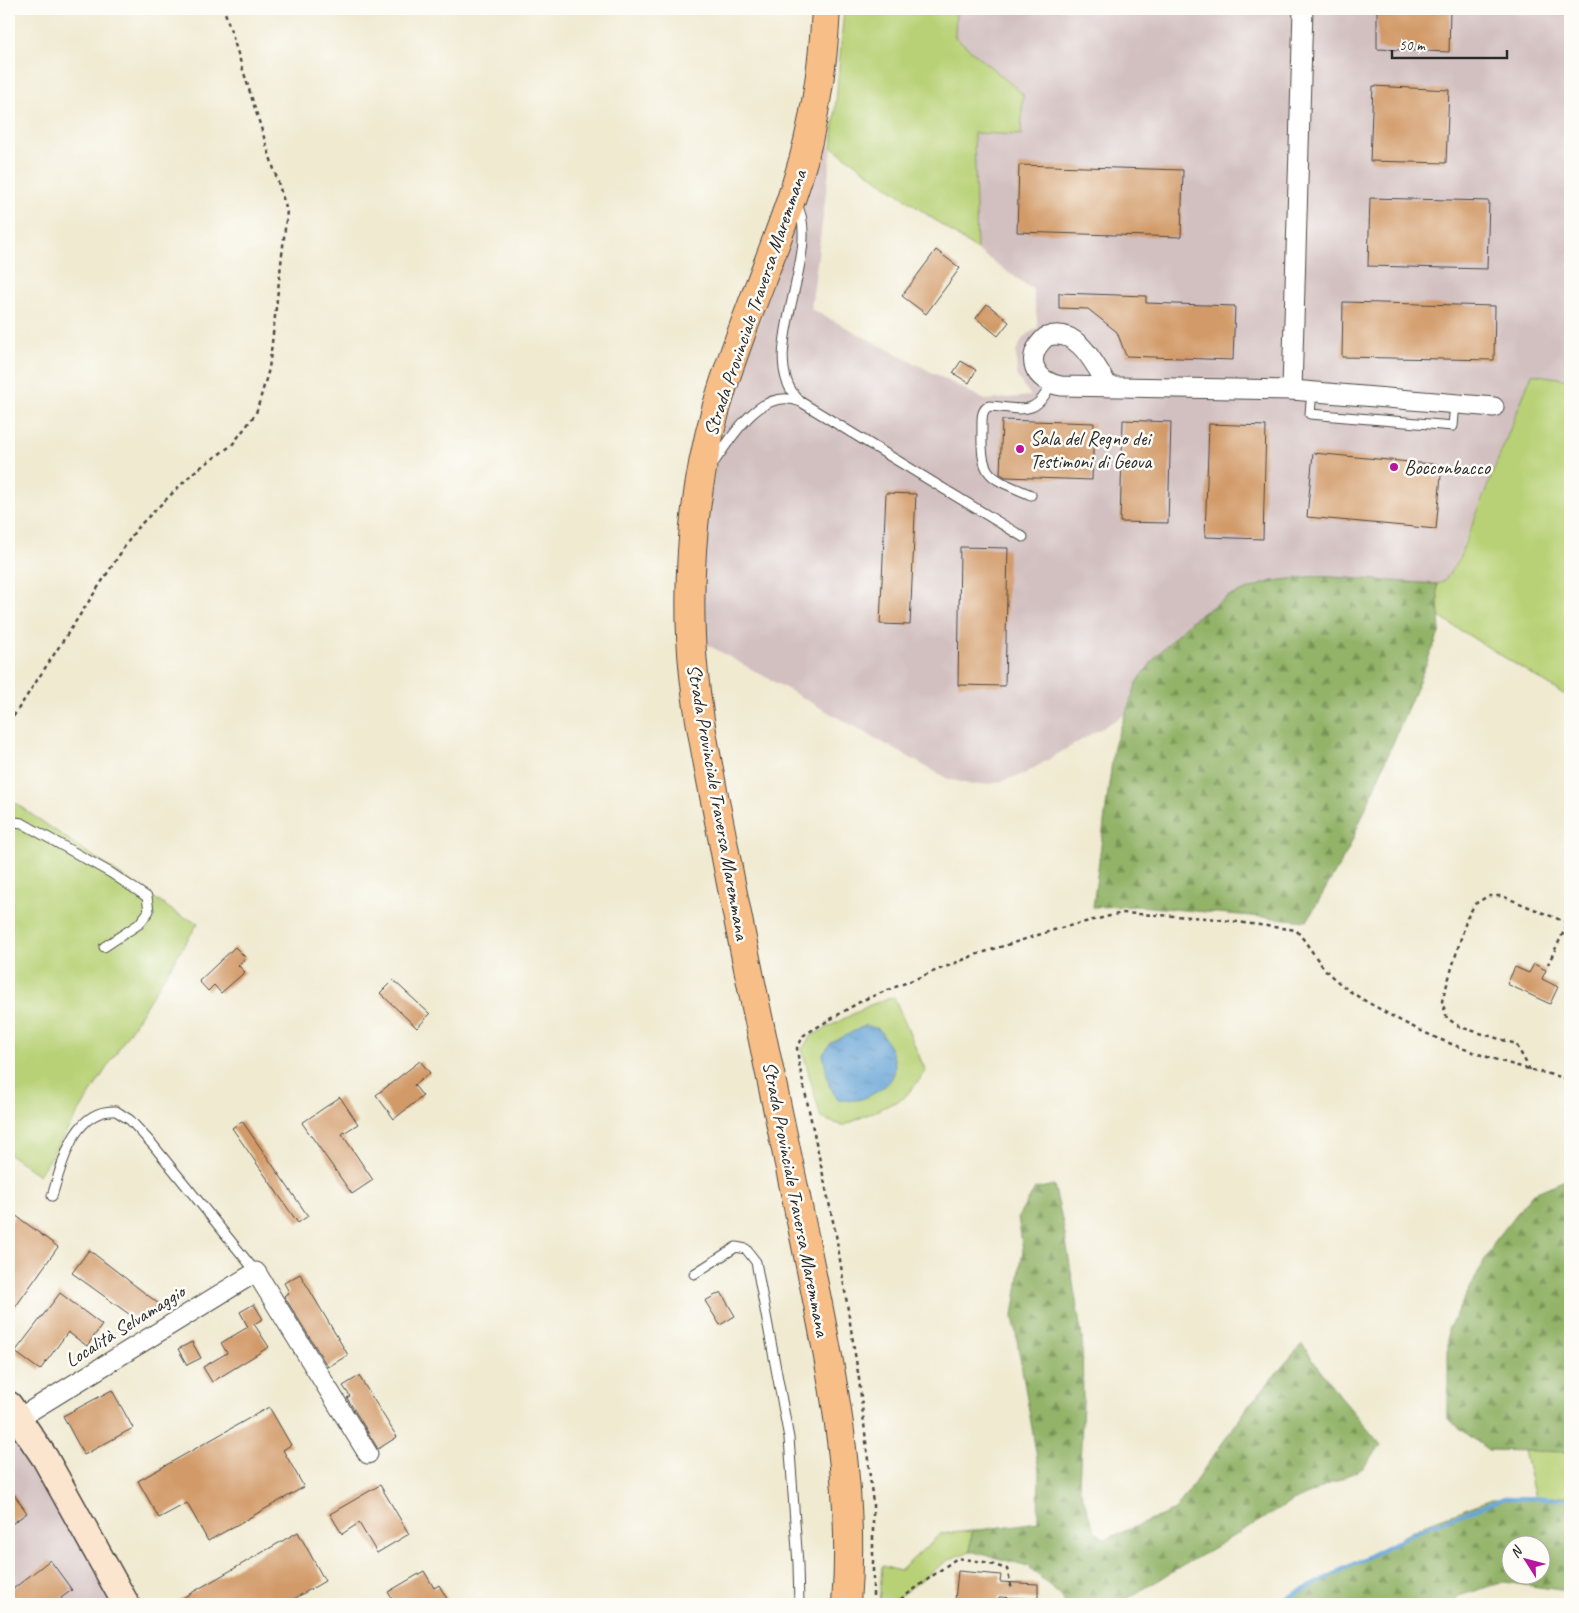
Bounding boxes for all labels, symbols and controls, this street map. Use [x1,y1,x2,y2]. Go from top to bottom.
scale bar [1392,28,1506,60]
text: 50 m [1399,36,1426,55]
street label: Strada Provinciale Traversa Maremmana [698,165,813,439]
place label: Sala del Regno dei Testimoni di Geova [1030,426,1153,474]
marker: Sala del Regno dei Testimoni di Geova [1014,443,1026,455]
place label: Bocconbacco [1404,455,1491,480]
marker: Bocconbacco [1388,461,1400,473]
street label: Strada Provinciale Traversa Maremmana [681,662,755,944]
street label: Strada Provinciale Traversa Maremmana [757,1059,835,1340]
street label: Località Selvamaggio [61,1278,191,1373]
north arrow [1502,1536,1552,1586]
text: N [1506,1542,1527,1561]

